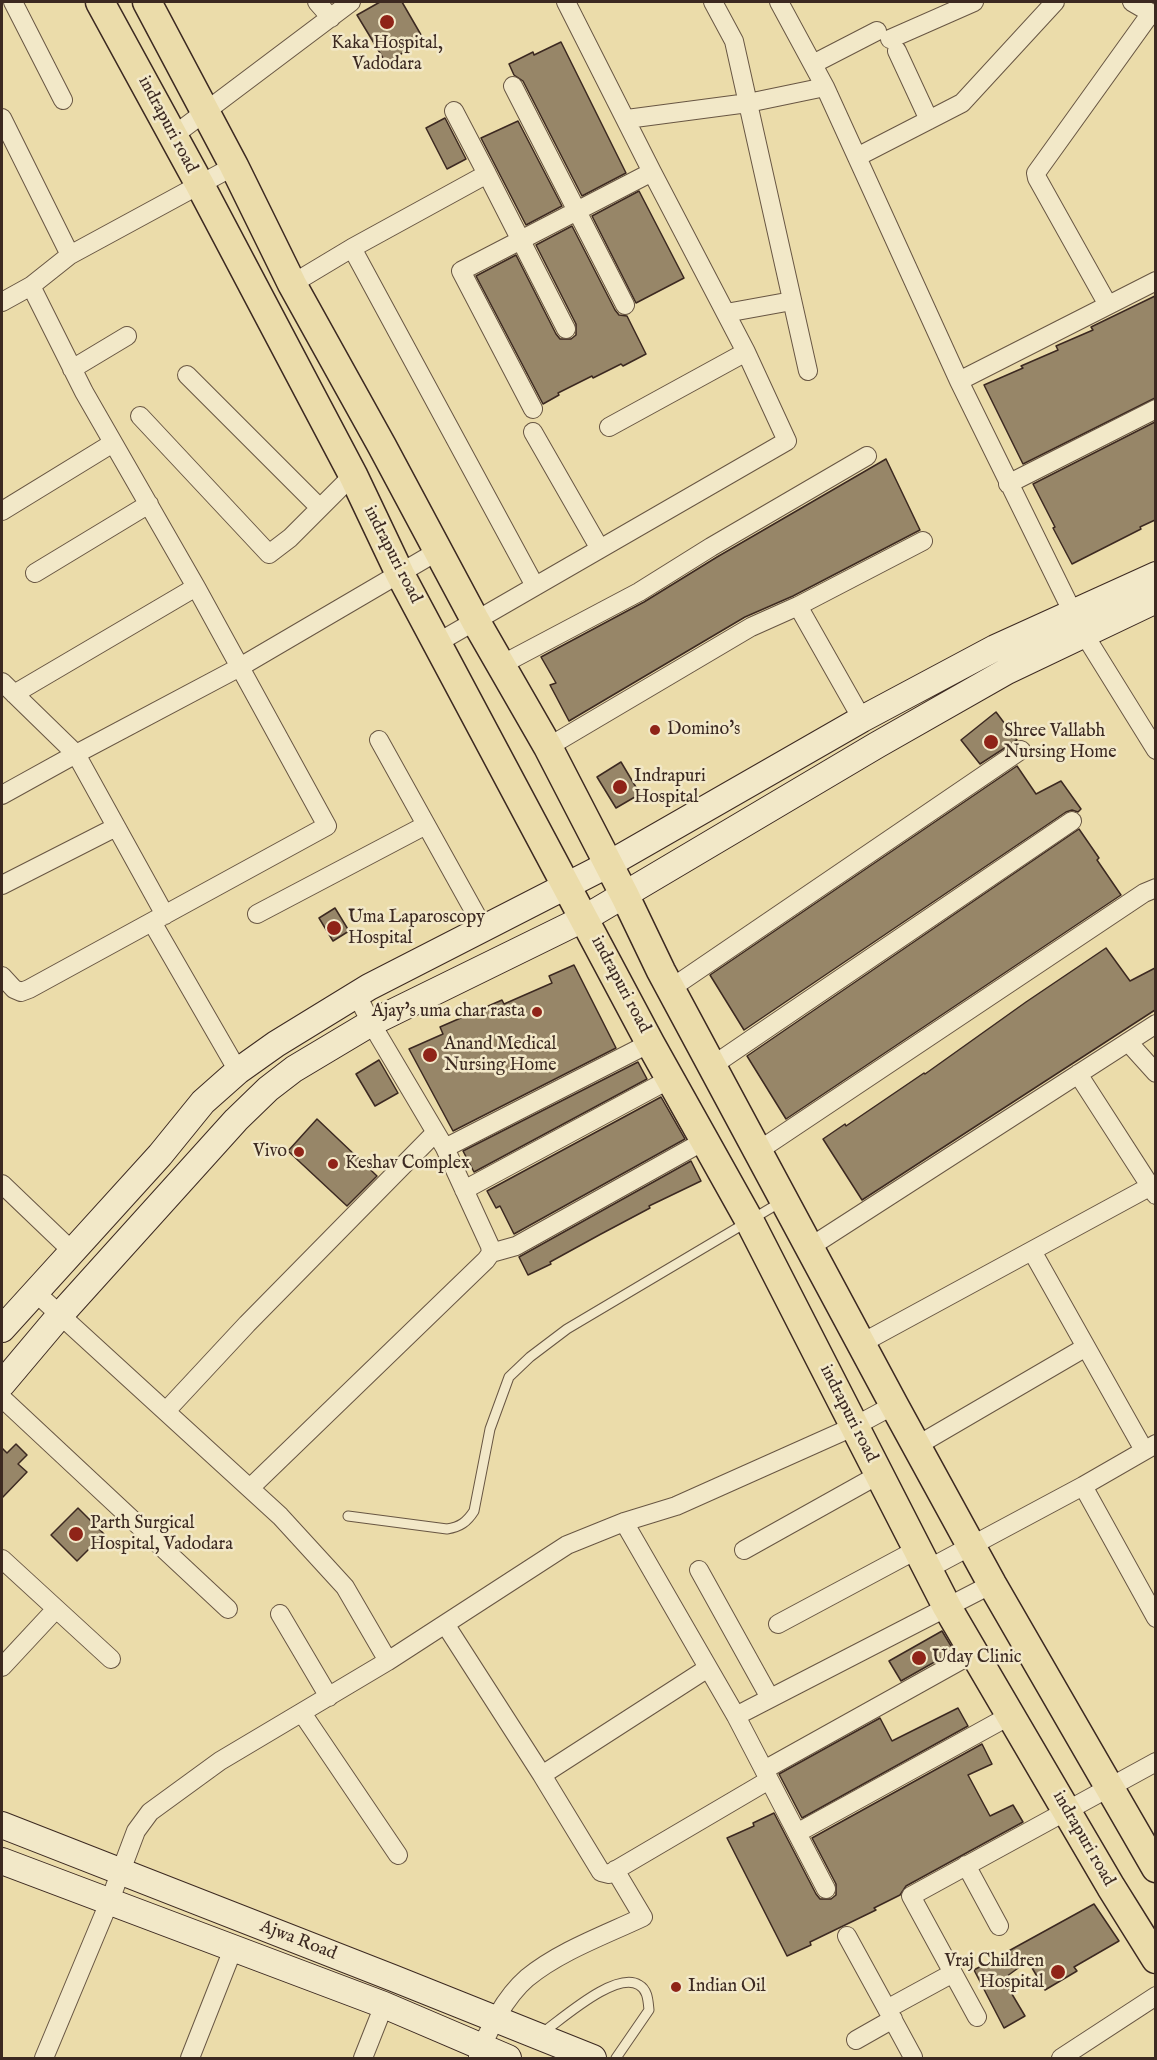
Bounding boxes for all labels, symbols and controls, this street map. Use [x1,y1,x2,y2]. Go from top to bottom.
marker: Kaka Hospital, Vadodara [378,13,396,31]
place label: Kaka Hospital, Vadodara [331,33,443,76]
street label: indrapuri road [132,73,202,177]
street label: indrapuri road [358,503,426,607]
place label: Domino's [667,719,740,741]
place label: Shree Vallabh Nursing Home [1004,721,1116,764]
marker: Domino's [648,723,662,737]
marker: Shree Vallabh Nursing Home [982,733,1000,751]
place label: Indrapuri Hospital [634,766,706,808]
marker: Indrapuri Hospital [611,778,629,796]
place label: Uma Laparoscopy Hospital [348,907,485,950]
marker: Uma Laparoscopy Hospital [325,919,343,937]
street label: indrapuri road [585,933,655,1037]
place label: Ajay's uma char rasta [372,1001,525,1023]
marker: Ajay's uma char rasta [530,1005,544,1019]
place label: Anand Medical Nursing Home [444,1034,556,1076]
marker: Anand Medical Nursing Home [421,1046,439,1064]
place label: Vivo [253,1141,287,1163]
marker: Vivo [292,1145,306,1159]
place label: Keshav Complex [345,1153,470,1175]
marker: Keshav Complex [326,1157,340,1171]
street label: indrapuri road [814,1362,882,1466]
place label: Parth Surgical Hospital, Vadodara [90,1513,233,1556]
marker: Parth Surgical Hospital, Vadodara [67,1525,85,1543]
place label: Uday Clinic [932,1647,1021,1669]
marker: Uday Clinic [910,1649,928,1667]
street label: indrapuri road [1047,1788,1119,1890]
street label: Ajwa Road [256,1916,340,1966]
place label: Vraj Children Hospital [944,1951,1044,1994]
marker: Vraj Children Hospital [1049,1963,1067,1981]
place label: Indian Oil [688,1976,766,1998]
marker: Indian Oil [669,1980,683,1994]

